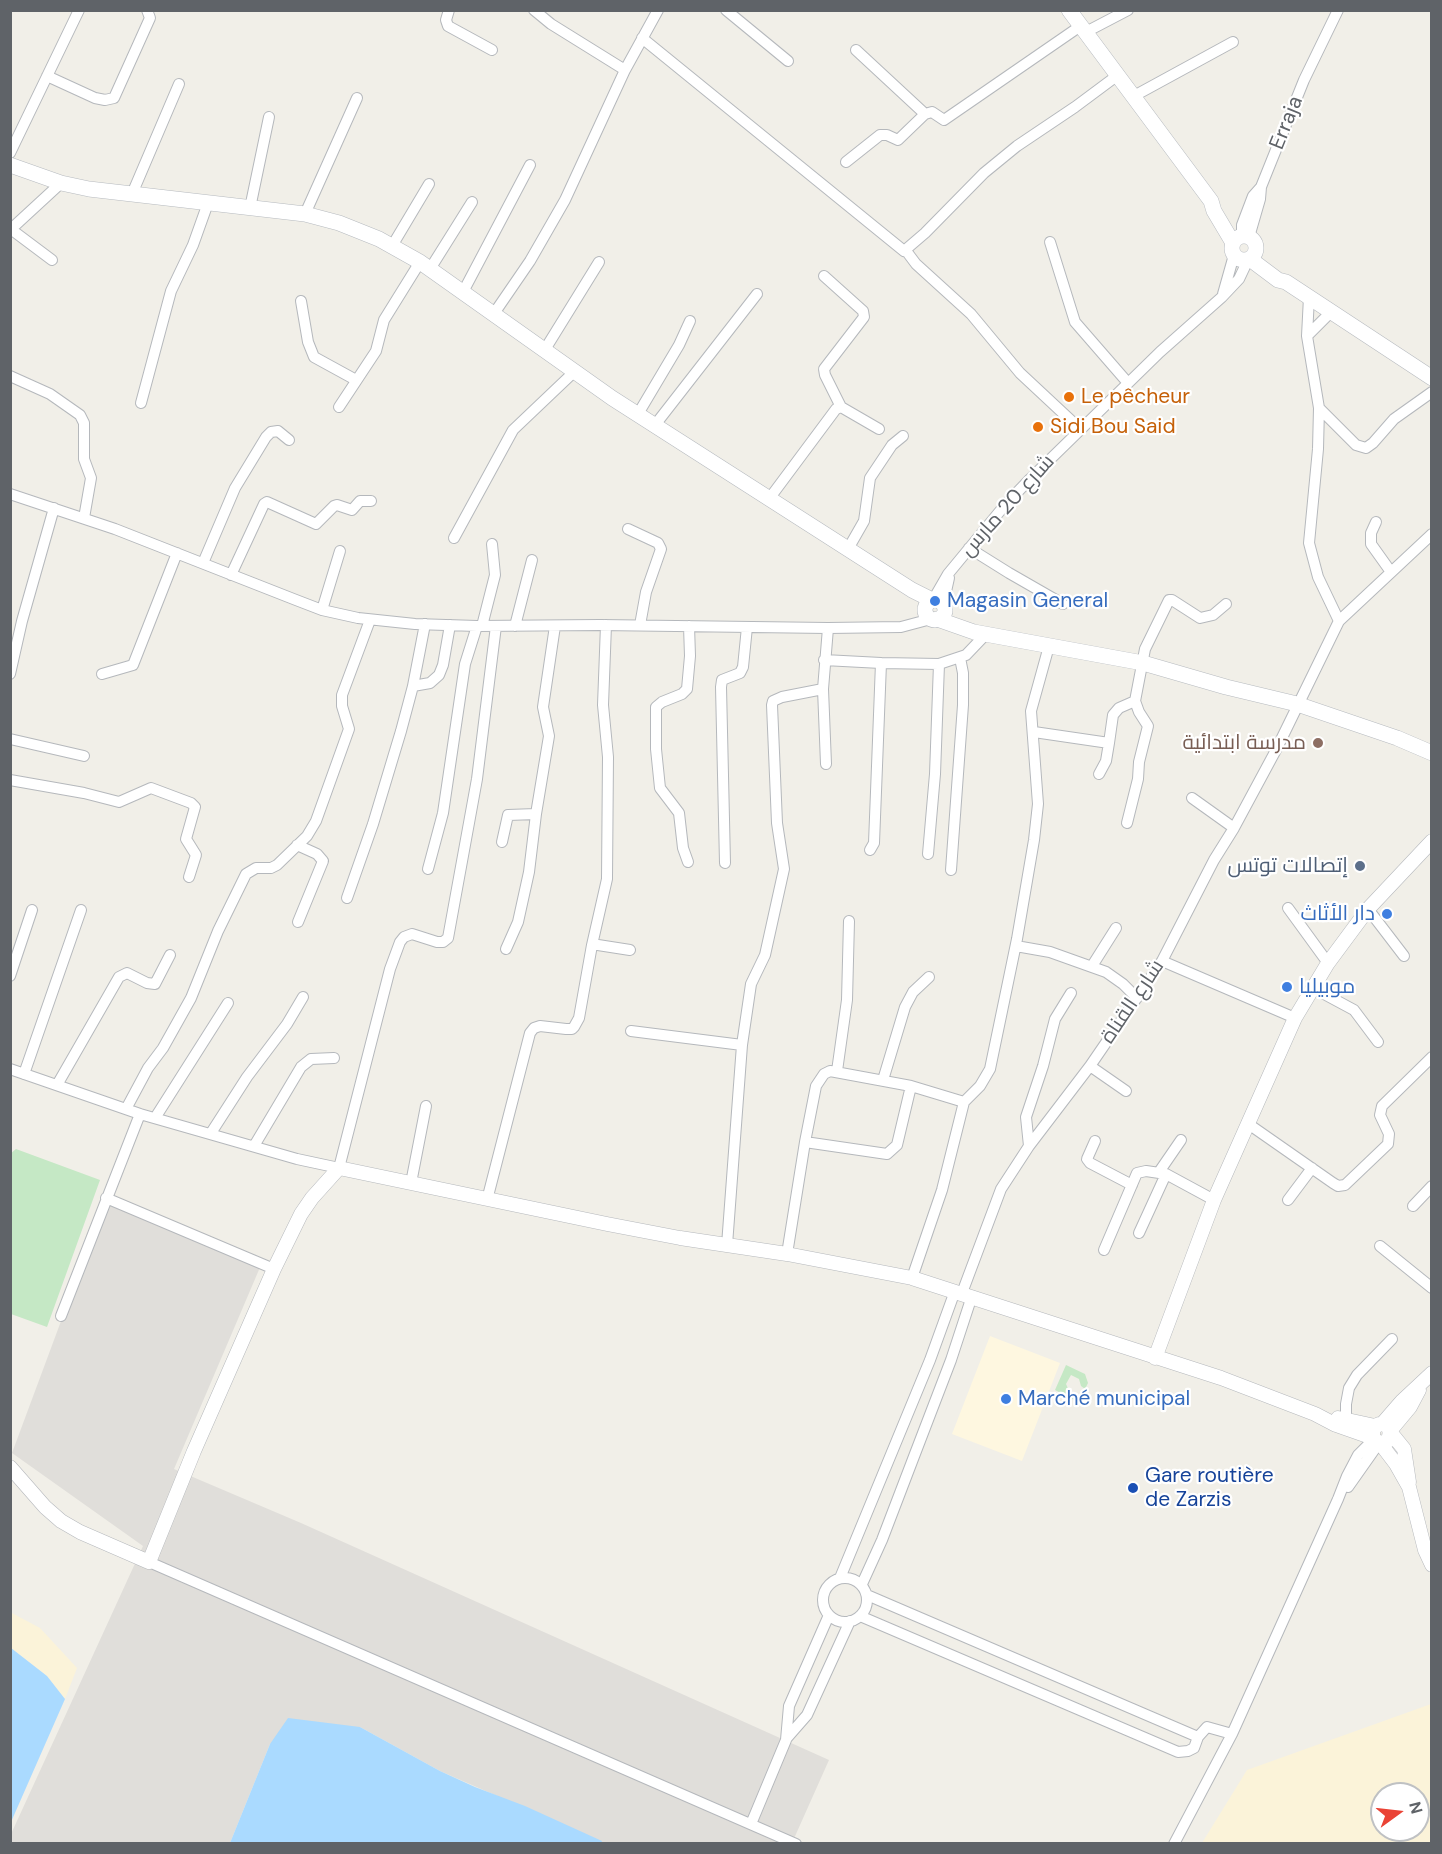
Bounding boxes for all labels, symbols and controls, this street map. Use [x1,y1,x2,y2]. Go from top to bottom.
street label: Erraja [1265,93,1309,153]
place label: Le pêcheur [1081,384,1190,410]
marker: Le pêcheur [1062,390,1076,404]
place label: Sidi Bou Said [1050,414,1176,440]
marker: Sidi Bou Said [1031,420,1045,434]
street label: شارع 20 مارس [956,450,1060,562]
place label: Magasin General [947,588,1108,614]
marker: Magasin General [928,594,942,608]
place label: مدرسة ابتدائية [1182,730,1306,756]
marker: مدرسة ابتدائية [1311,736,1325,750]
place label: إتصالات توتس [1227,853,1348,879]
marker: إتصالات توتس [1353,859,1367,873]
place label: دار الأثاث [1301,901,1375,927]
marker: دار الأثاث [1380,907,1394,921]
street label: شارع القناة [1096,955,1170,1049]
place label: موبيليا [1299,974,1355,1000]
marker: موبيليا [1280,980,1294,994]
place label: Marché municipal [1018,1386,1190,1412]
marker: Marché municipal [999,1392,1013,1406]
place label: Gare routière de Zarzis [1145,1463,1274,1513]
marker: Gare routière de Zarzis [1126,1481,1140,1495]
north arrow [1370,1782,1430,1842]
text: N [1404,1799,1428,1816]

